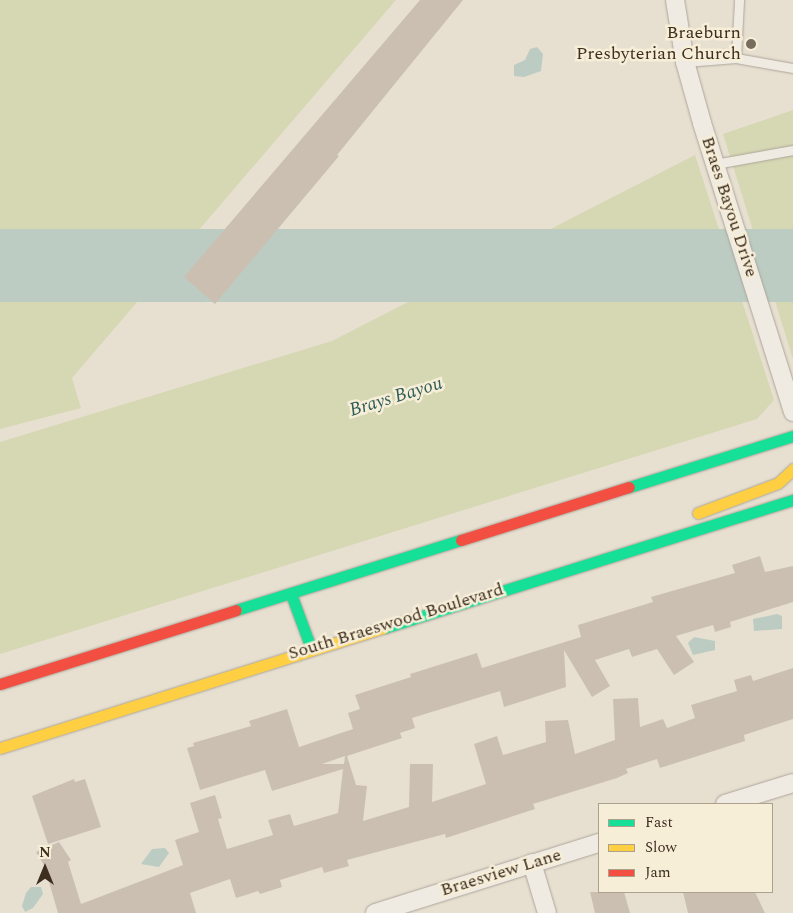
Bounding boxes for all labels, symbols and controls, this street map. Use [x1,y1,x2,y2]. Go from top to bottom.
place label: Braeburn Presbyterian Church [576,23,741,66]
marker: Braeburn Presbyterian Church [745,38,757,50]
street label: Braes Bayou Drive [696,134,762,280]
water label: Brays Bayou [347,372,445,422]
street label: South Braeswood Boulevard [286,579,506,665]
legend [598,803,773,893]
text: Fast [645,811,673,834]
text: Slow [645,836,677,859]
text: N [39,842,51,863]
north arrow [20,843,70,893]
street label: Braesview Lane [438,844,564,902]
text: Jam [645,861,671,884]

